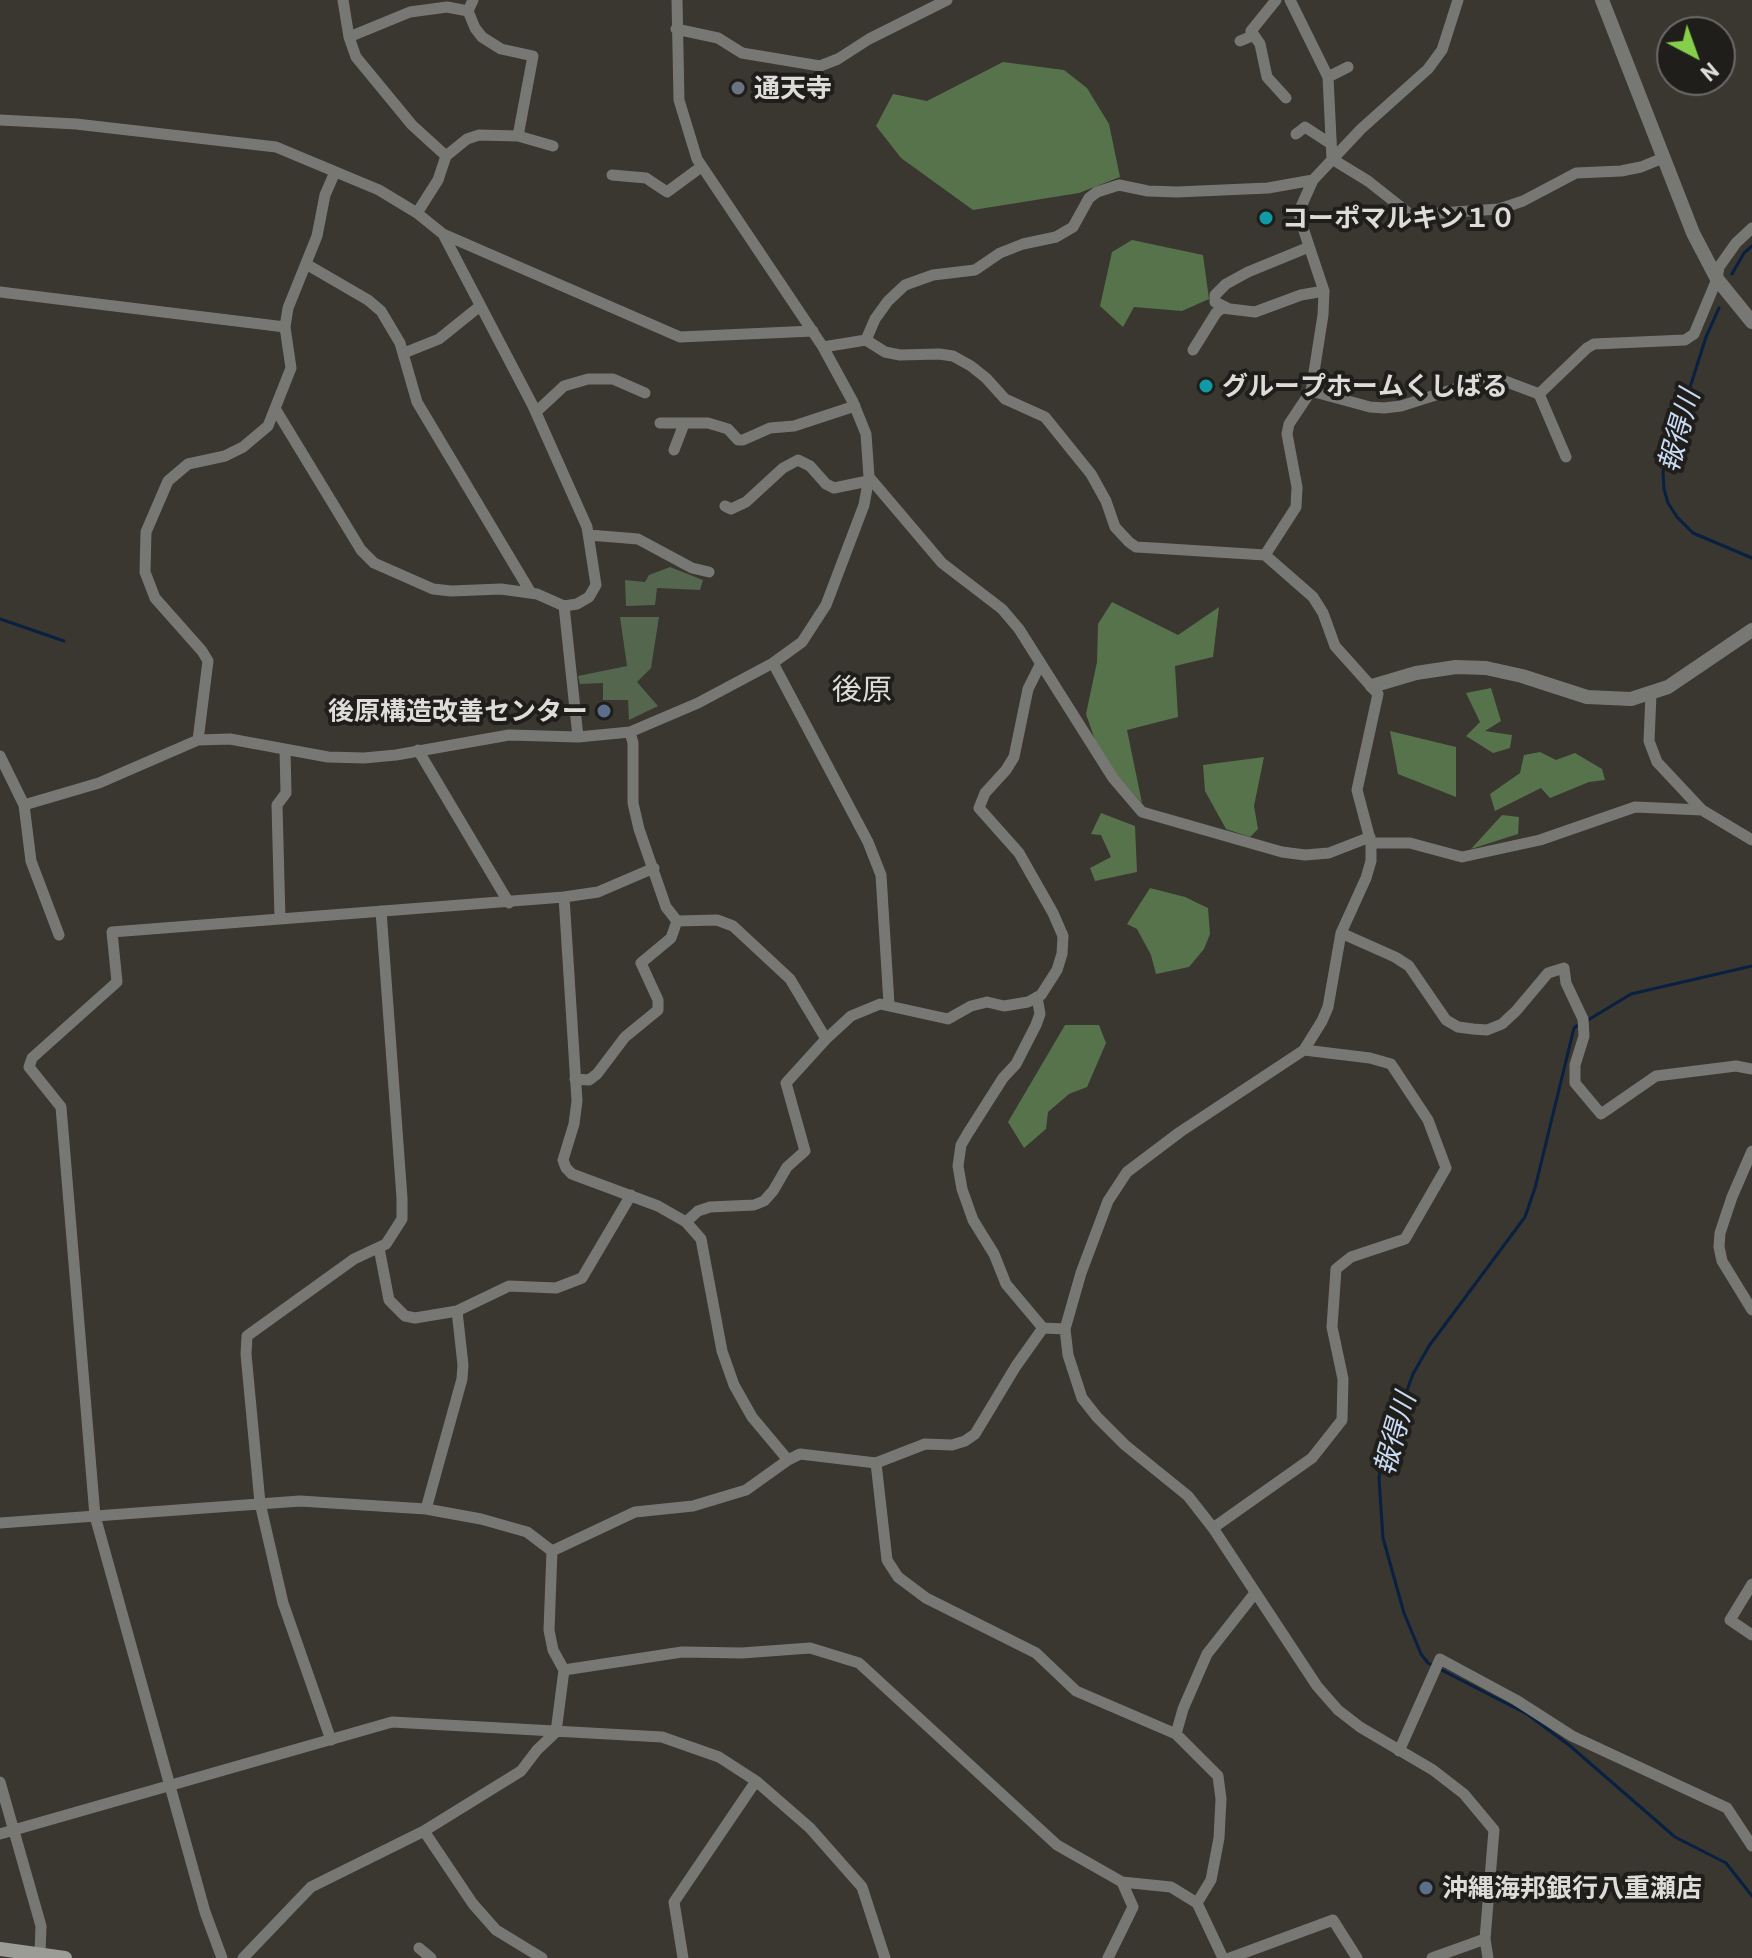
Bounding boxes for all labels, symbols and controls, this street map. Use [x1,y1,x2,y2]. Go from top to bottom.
north arrow [1656,16,1736,96]
text: N [1696,58,1724,87]
place label: 通天寺 [754,72,832,104]
marker: 通天寺 [729,79,747,97]
place label: コーポマルキン１０ [1282,202,1516,234]
marker: コーポマルキン１０ [1257,209,1275,227]
place label: グループホームくしばる [1222,370,1508,402]
marker: グループホームくしばる [1197,377,1215,395]
water label: 報得川 [1651,386,1707,476]
district label: 後原 [832,672,892,708]
place label: 後原構造改善センター [328,695,588,727]
marker: 後原構造改善センター [595,702,613,720]
water label: 報得川 [1367,1389,1423,1479]
place label: 沖縄海邦銀行八重瀬店 [1442,1872,1702,1904]
marker: 沖縄海邦銀行八重瀬店 [1417,1879,1435,1897]

